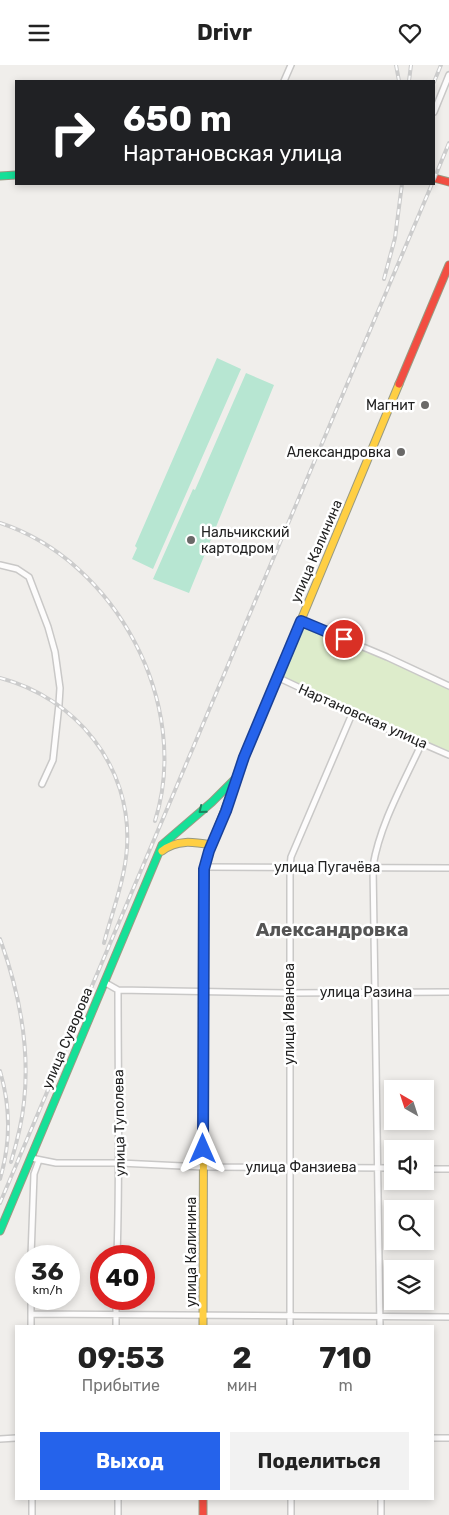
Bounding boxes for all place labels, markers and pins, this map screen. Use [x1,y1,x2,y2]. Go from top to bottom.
place label: Магнит [366,397,415,414]
marker: Магнит [419,399,431,411]
place label: Александровка [287,444,391,461]
marker: Александровка [395,446,407,458]
place label: Нальчикский картодром [201,524,290,557]
marker: Нальчикский картодром [185,534,197,546]
pin [323,618,365,660]

